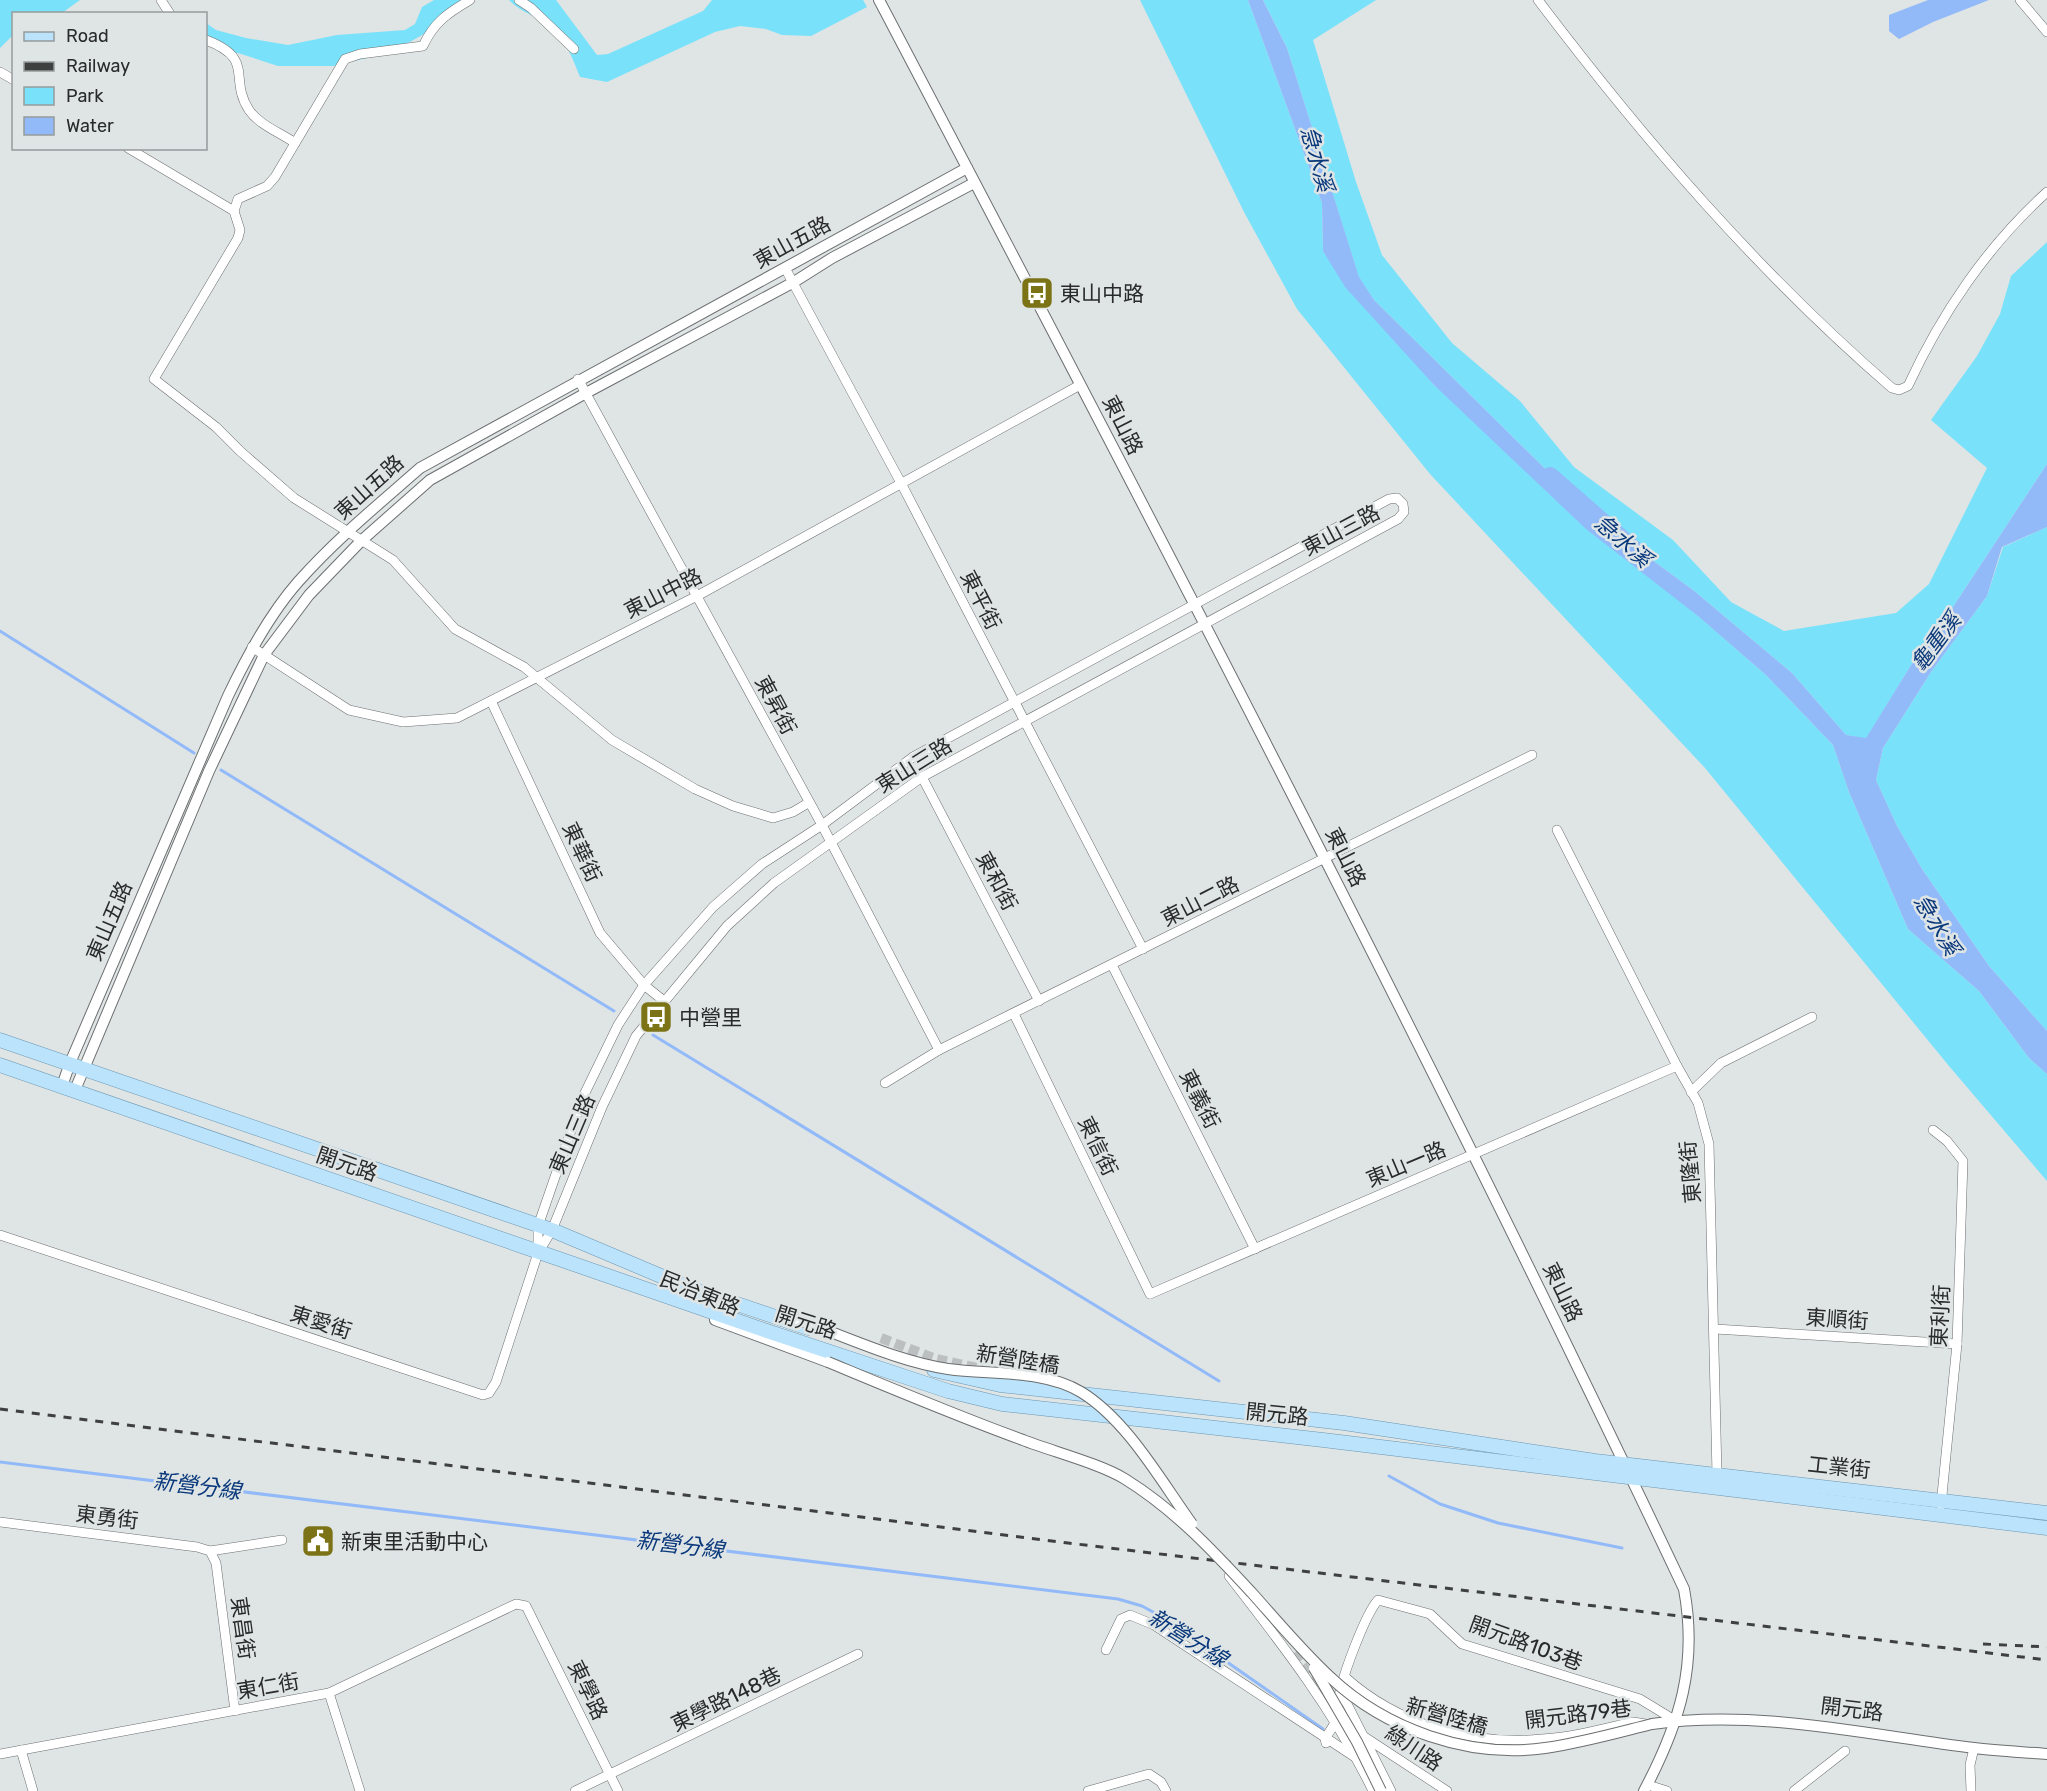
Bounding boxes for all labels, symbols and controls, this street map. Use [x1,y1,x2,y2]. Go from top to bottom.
legend [12,12,207,150]
text: Road [66,25,109,47]
text: Railway [66,55,130,77]
text: Park [66,85,104,107]
text: Water [66,115,114,137]
water label: 急水溪 [1295,124,1340,197]
street label: 東山五路 [749,211,835,273]
bus stop icon: 東山中路 [1019,275,1055,311]
place label: 東山中路 [1060,281,1144,306]
street label: 東山路 [1098,391,1148,459]
street label: 東山五路 [329,450,409,524]
street label: 東山三路 [1298,499,1384,561]
water label: 急水溪 [1589,509,1659,575]
street label: 東山中路 [620,563,706,623]
street label: 東平街 [956,566,1006,634]
water label: 龜重溪 [1905,605,1968,676]
street label: 東昇街 [750,671,802,739]
street label: 東山三路 [872,732,956,798]
street label: 東華街 [557,818,607,886]
street label: 東山路 [1321,823,1371,891]
street label: 東和街 [971,847,1023,915]
street label: 東山二路 [1157,871,1243,931]
street label: 東山五路 [81,877,137,965]
water label: 急水溪 [1908,890,1967,963]
bus stop icon: 中營里 [638,999,674,1035]
place label: 中營里 [679,1005,742,1030]
street label: 東義街 [1175,1065,1225,1133]
street label: 東山三路 [544,1090,600,1178]
street label: 東信街 [1073,1112,1123,1180]
street label: 東山一路 [1362,1136,1450,1192]
street label: 東隆街 [1675,1140,1705,1204]
street label: 開元路 [313,1142,381,1186]
street label: 東山路 [1538,1258,1588,1326]
street label: 民治東路 [656,1266,744,1320]
street label: 東利街 [1926,1284,1954,1348]
street label: 東愛街 [287,1300,355,1344]
street label: 開元路 [772,1300,840,1344]
street label: 東順街 [1805,1304,1869,1334]
street label: 新營陸橋 [975,1340,1061,1378]
street label: 開元路 [1244,1398,1310,1430]
street label: 工業街 [1806,1451,1872,1483]
water label: 新營分線 [152,1467,245,1505]
street label: 東勇街 [74,1501,140,1533]
public building icon: 新東里活動中心 [300,1523,336,1559]
water label: 新營分線 [635,1526,728,1564]
place label: 新東里活動中心 [341,1529,488,1554]
street label: 東昌街 [226,1595,260,1661]
water label: 新營分線 [1144,1603,1235,1674]
street label: 開元路103巷 [1466,1611,1586,1675]
street label: 東學路 [563,1656,613,1724]
street label: 東學路148巷 [667,1662,785,1736]
street label: 東仁街 [235,1668,301,1704]
street label: 新營陸橋 [1403,1692,1491,1740]
street label: 開元路 [1819,1693,1885,1725]
street label: 開元路79巷 [1523,1695,1633,1733]
street label: 綠川路 [1381,1720,1447,1776]

